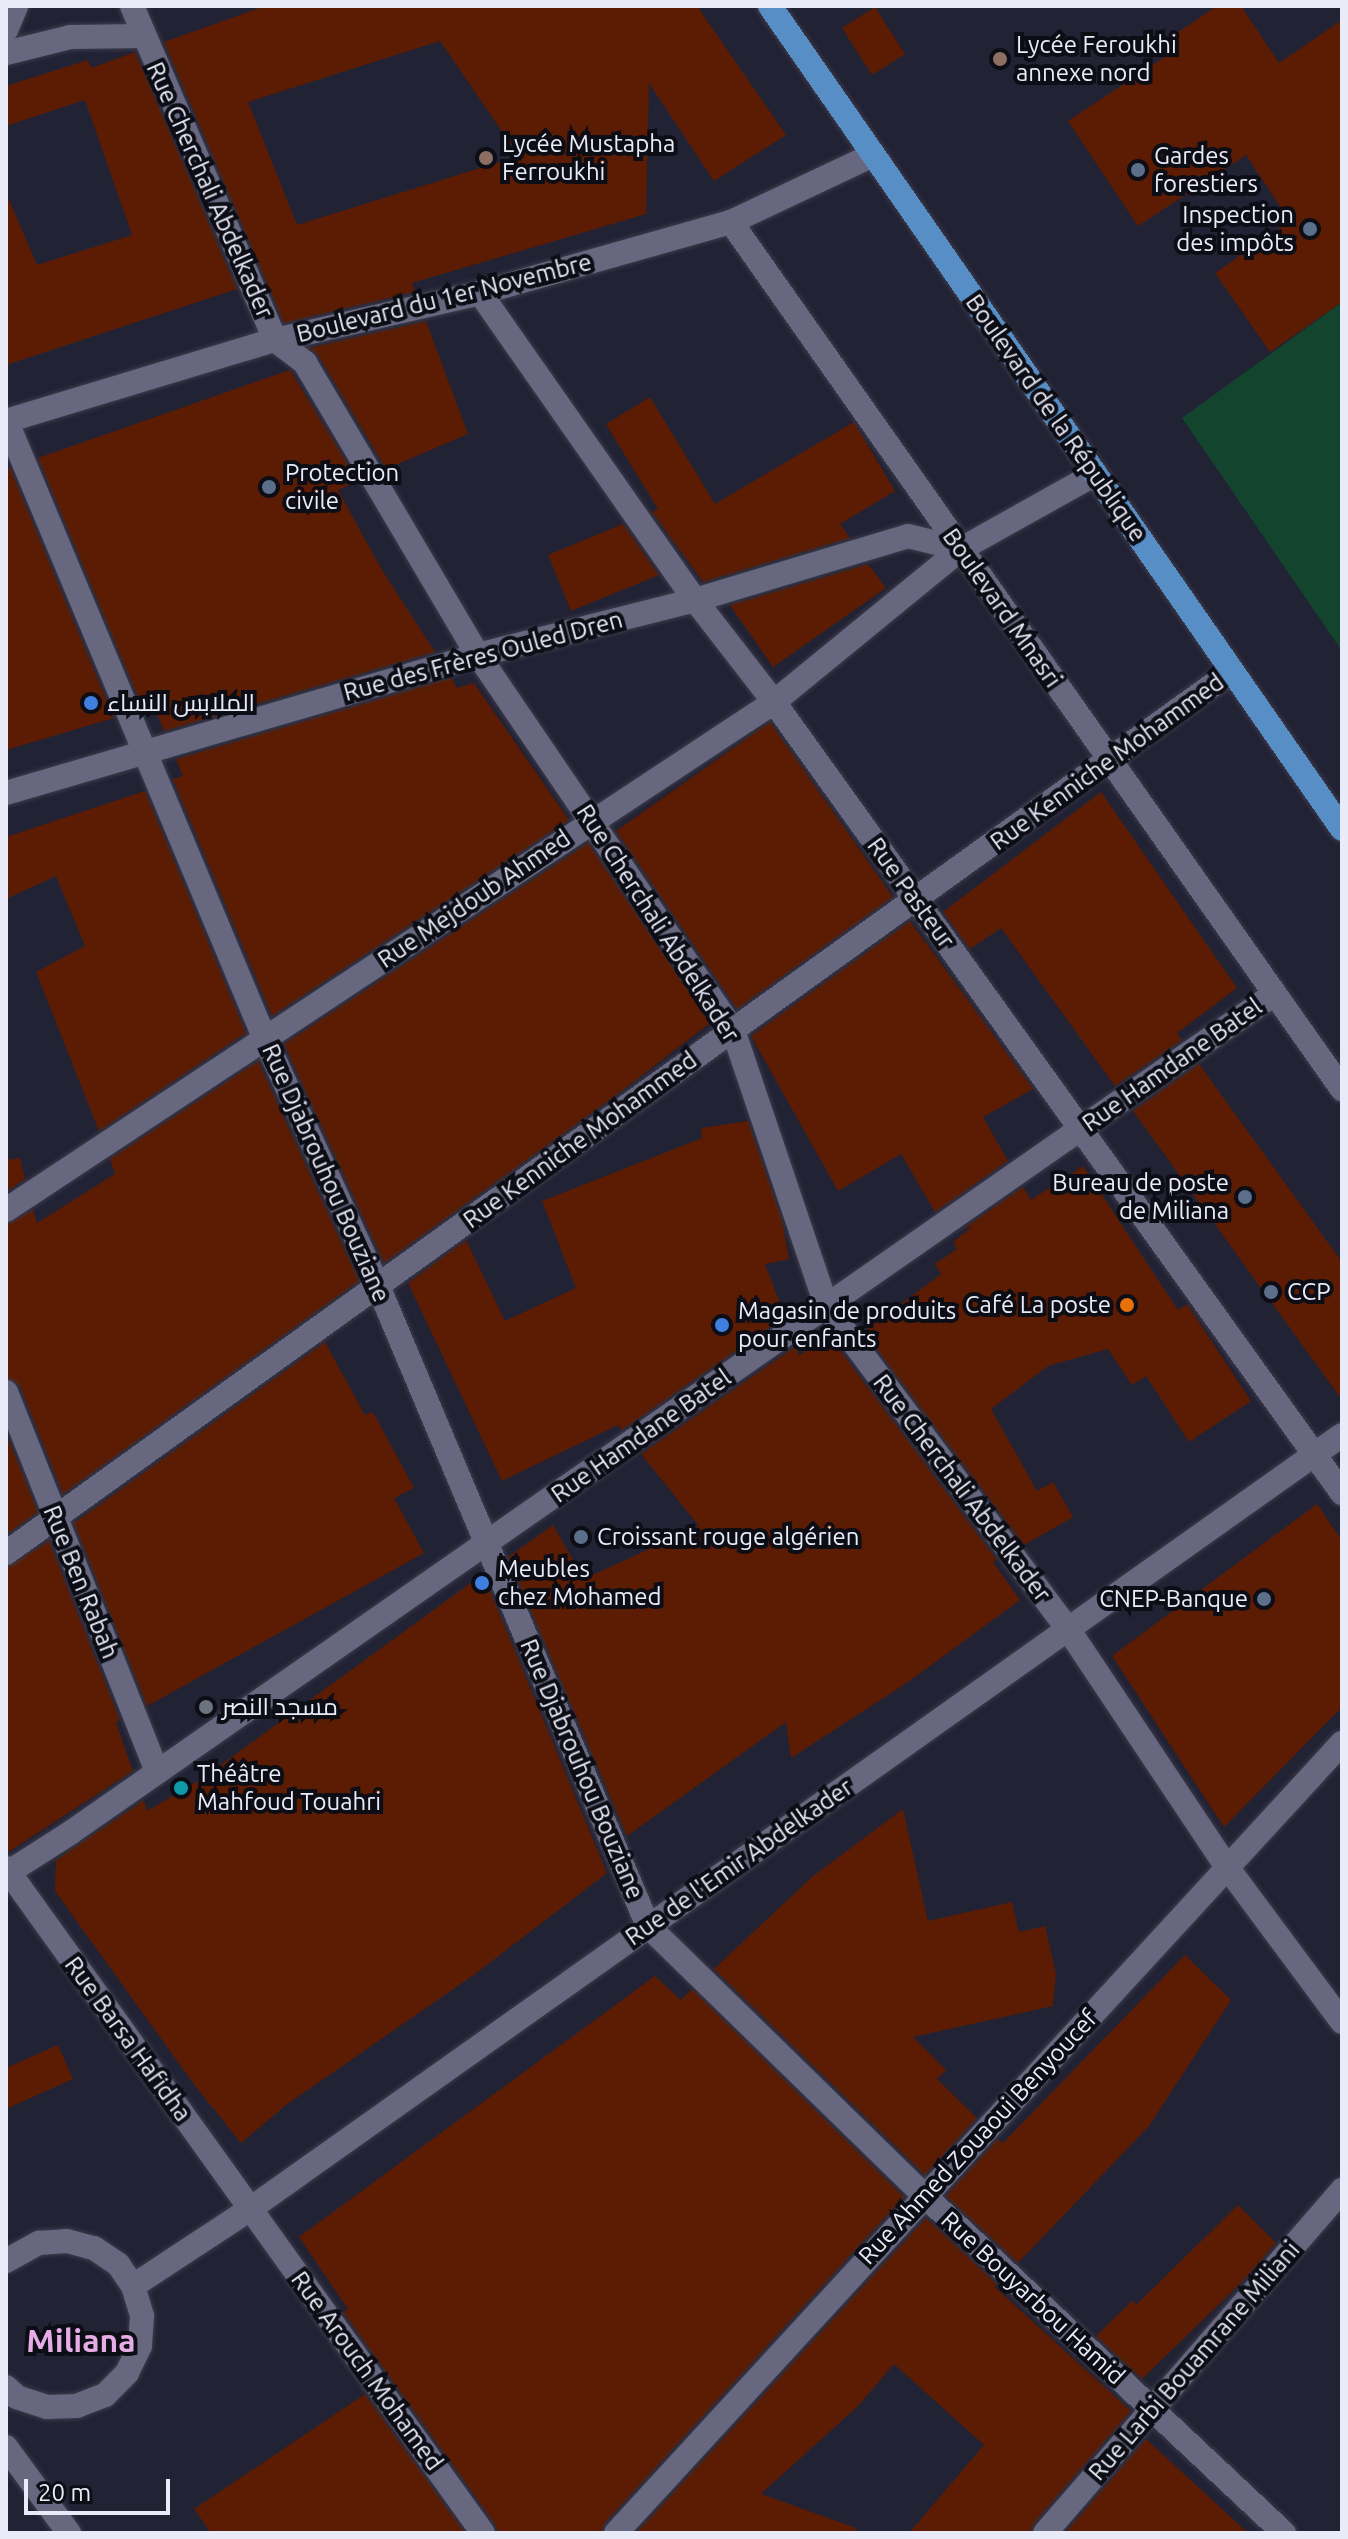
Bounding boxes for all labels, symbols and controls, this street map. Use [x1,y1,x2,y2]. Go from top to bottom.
place label: Lycée Feroukhi annexe nord [1016,31,1177,87]
marker: Lycée Feroukhi annexe nord [991,50,1009,68]
street label: Rue Cherchali Abdelkader [141,58,279,322]
place label: Lycée Mustapha Ferroukhi [502,130,675,186]
place label: Gardes forestiers [1154,142,1258,198]
marker: Lycée Mustapha Ferroukhi [477,149,495,167]
marker: Gardes forestiers [1129,161,1147,179]
place label: Inspection des impôts [1176,201,1294,257]
marker: Inspection des impôts [1301,220,1319,238]
street label: Boulevard du 1er Novembre [294,247,594,349]
street label: Boulevard de la République [960,289,1152,547]
place label: Protection civile [285,459,399,515]
marker: Protection civile [260,478,278,496]
street label: Boulevard Mnasri [936,523,1068,693]
street label: Rue des Frères Ouled Dren [340,605,626,707]
street label: Rue Kenniche Mohammed [985,668,1229,856]
place label: الملابس النساء [107,689,255,717]
marker: الملابس النساء [82,694,100,712]
street label: Rue Cherchali Abdelkader [570,799,746,1047]
street label: Rue Mejdoub Ahmed [372,824,576,974]
street label: Rue Pasteur [861,832,961,954]
street label: Rue Hamdane Batel [1077,992,1267,1138]
street label: Rue Djabrouhou Bouziane [256,1039,396,1307]
street label: Rue Kenniche Mohammed [458,1046,702,1234]
place label: Bureau de poste de Miliana [1052,1169,1229,1225]
marker: Bureau de poste de Miliana [1236,1188,1254,1206]
place label: CCP [1287,1278,1331,1306]
marker: CCP [1262,1283,1280,1301]
place label: Café La poste [965,1291,1111,1319]
marker: Café La poste [1118,1296,1136,1314]
place label: Magasin de produits pour enfants [738,1297,956,1353]
marker: Magasin de produits pour enfants [713,1316,731,1334]
street label: Rue Hamdane Batel [546,1363,736,1509]
street label: Rue Cherchali Abdelkader [867,1369,1057,1607]
street label: Rue Ben Rabah [37,1501,125,1663]
place label: Croissant rouge algérien [597,1523,859,1551]
marker: Croissant rouge algérien [572,1528,590,1546]
place label: Meubles chez Mohamed [498,1555,662,1611]
marker: Meubles chez Mohamed [473,1574,491,1592]
place label: CNEP-Banque [1099,1585,1248,1613]
marker: CNEP-Banque [1255,1590,1273,1608]
street label: Rue Djabrouhou Bouziane [514,1635,650,1903]
place label: مسجد النصر [222,1693,338,1721]
marker: مسجد النصر [197,1698,215,1716]
place label: Théâtre Mahfoud Touahri [197,1760,381,1816]
street label: Rue de l'Emir Abdelkader [620,1773,858,1951]
marker: Théâtre Mahfoud Touahri [172,1779,190,1797]
street label: Rue Barsa Hafidha [59,1951,197,2127]
street label: Rue Ahmed Zouaoui Benyoucef [852,2004,1104,2270]
street label: Rue Bouyarbou Hamid [935,2206,1131,2390]
street label: Rue Larbi Bouamrane Miliani [1082,2236,1306,2486]
street label: Rue Arouch Mohamed [285,2266,449,2476]
district label: Miliana [26,2321,136,2359]
scale bar [28,2463,174,2513]
text: 20 m [38,2479,91,2506]

